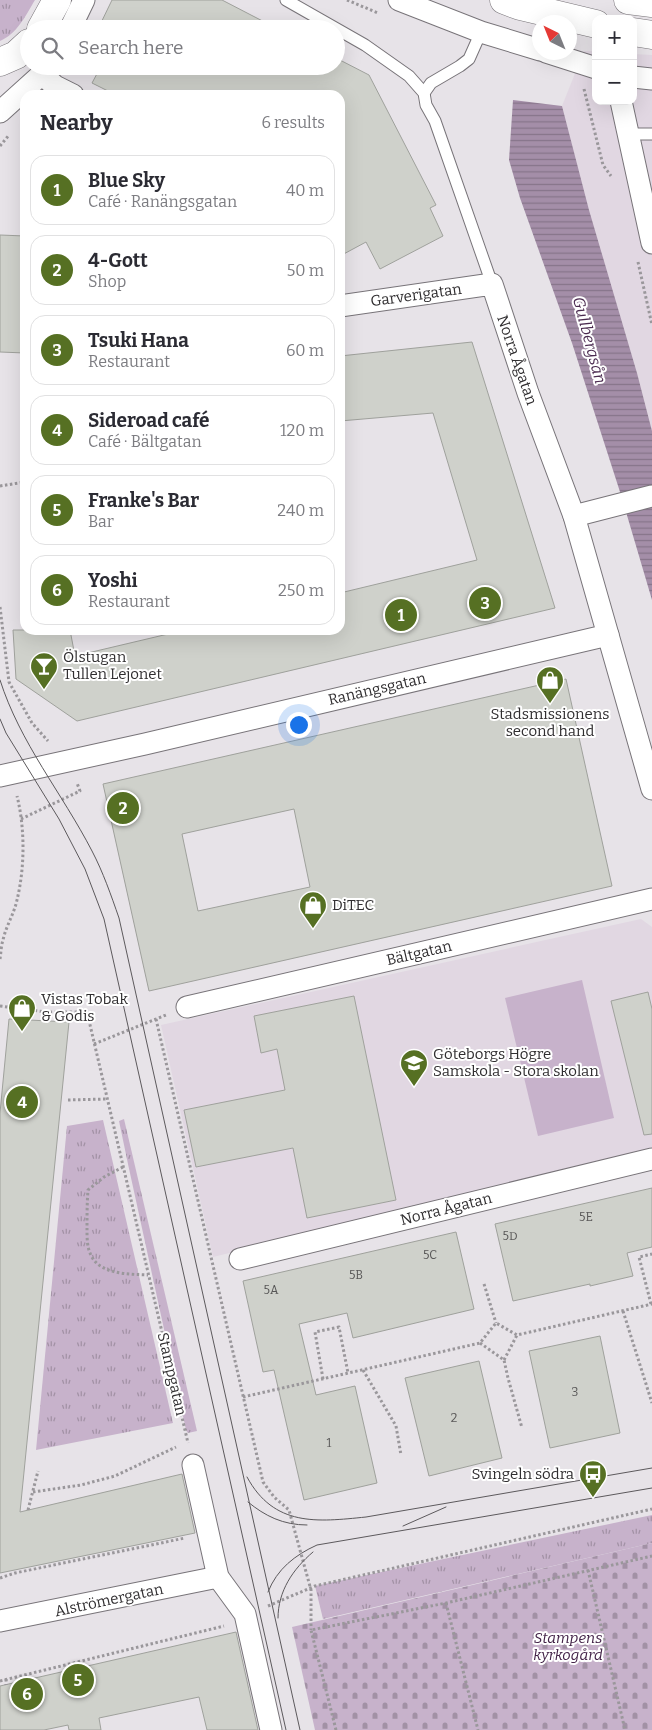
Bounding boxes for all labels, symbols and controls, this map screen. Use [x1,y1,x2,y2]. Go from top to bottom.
north arrow [532,15,577,60]
map controls [592,15,637,105]
button: + [592,15,637,60]
search box [20,20,345,75]
icon: search [38,34,66,62]
text: Search here [78,36,183,59]
button: − [592,60,637,105]
text: Nearby [40,110,113,136]
text: 6 results [262,113,325,132]
text: Blue Sky [88,169,165,192]
text: 1 [54,181,60,200]
text: 40 m [286,181,324,200]
text: Café · Ranängsgatan [88,192,237,211]
text: 4-Gott [88,249,148,272]
text: 2 [52,261,62,280]
text: 50 m [287,261,324,280]
text: Shop [88,272,126,291]
street label: Garverigatan [369,280,463,310]
water label: Gullbergsån [569,295,610,386]
street label: Norra Ågatan [493,313,541,408]
text: Tsuki Hana [88,329,189,352]
text: 3 [52,341,62,360]
text: 60 m [286,341,324,360]
text: Restaurant [88,352,170,371]
text: Sideroad café [88,409,210,432]
text: 4 [52,421,62,440]
text: 120 m [280,421,324,440]
text: Café · Bältgatan [88,432,202,451]
text: Franke's Bar [88,489,199,512]
text: 5 [53,501,61,520]
text: 240 m [277,501,324,520]
text: Bar [88,512,114,531]
text: Yoshi [88,569,138,592]
text: 6 [52,581,62,600]
text: 250 m [278,581,324,600]
pin: 3 [469,584,501,622]
text: Restaurant [88,592,170,611]
pin: 1 [385,596,417,634]
place label: Ölstugan Tullen Lejonet [63,648,163,683]
bar icon: Ölstugan Tullen Lejonet [29,651,59,690]
shop icon: Stadsmissionens second hand [535,665,565,704]
street label: Ranängsgatan [326,669,428,709]
place label: Stadsmissionens second hand [491,705,609,740]
your location [286,712,312,738]
pin: 2 [107,789,139,827]
shop icon: DiTEC [298,890,328,929]
place label: DiTEC [332,896,374,914]
street label: Bältgatan [385,937,454,969]
place label: Vistas Tobak & Godis [41,990,129,1025]
shop icon: Vistas Tobak & Godis [7,993,37,1032]
place label: Göteborgs Högre Samskola - Stora skolan [433,1045,599,1080]
school or university icon: Göteborgs Högre Samskola - Stora skolan [399,1048,429,1087]
pin: 4 [6,1083,38,1121]
street label: Norra Ågatan [398,1189,494,1229]
house number: 5E [579,1210,593,1224]
house number: 5D [502,1229,518,1243]
house number: 5C [423,1248,437,1262]
house number: 5B [349,1268,363,1282]
house number: 5A [264,1283,279,1297]
street label: Stampgatan [154,1331,190,1418]
house number: 3 [572,1385,579,1399]
house number: 2 [451,1411,457,1425]
house number: 1 [327,1436,332,1450]
bus stop icon: Svingeln södra [578,1459,608,1498]
place label: Svingeln södra [472,1465,574,1483]
street label: Alströmergatan [53,1580,165,1620]
park label: Stampens kyrkogård [533,1629,603,1664]
pin: 5 [62,1661,94,1699]
pin: 6 [11,1675,43,1713]

